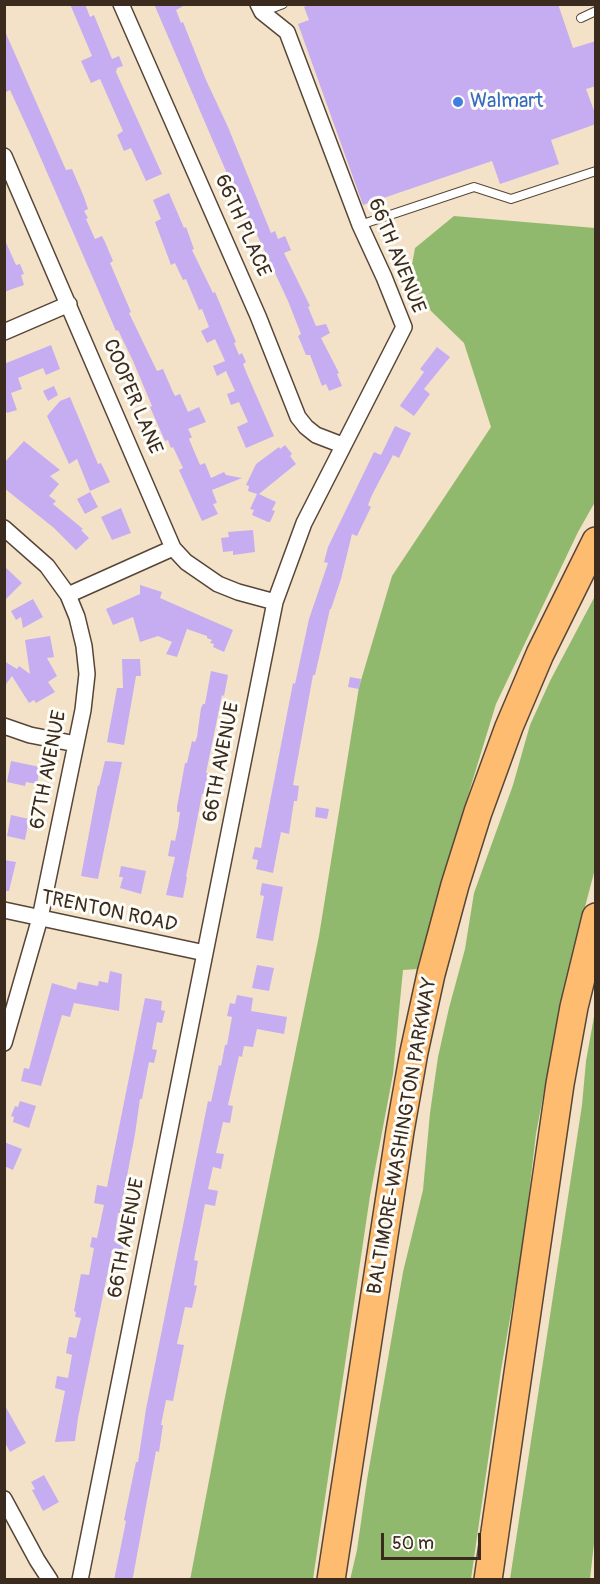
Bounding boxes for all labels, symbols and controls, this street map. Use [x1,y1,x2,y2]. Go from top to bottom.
place label: Walmart [470,90,543,114]
marker: Walmart [451,95,465,109]
street label: 66TH PLACE [209,171,275,281]
street label: 66TH AVENUE [362,195,430,317]
street label: COOPER LANE [97,336,167,458]
street label: 66TH AVENUE [199,700,245,824]
street label: 67TH AVENUE [26,709,72,831]
street label: TRENTON ROAD [39,886,179,938]
street label: BALTIMORE-WASHINGTON PARKWAY [363,976,443,1296]
street label: 66TH AVENUE [104,1176,150,1300]
scale bar [384,1521,484,1559]
text: 50 m [392,1532,434,1555]

